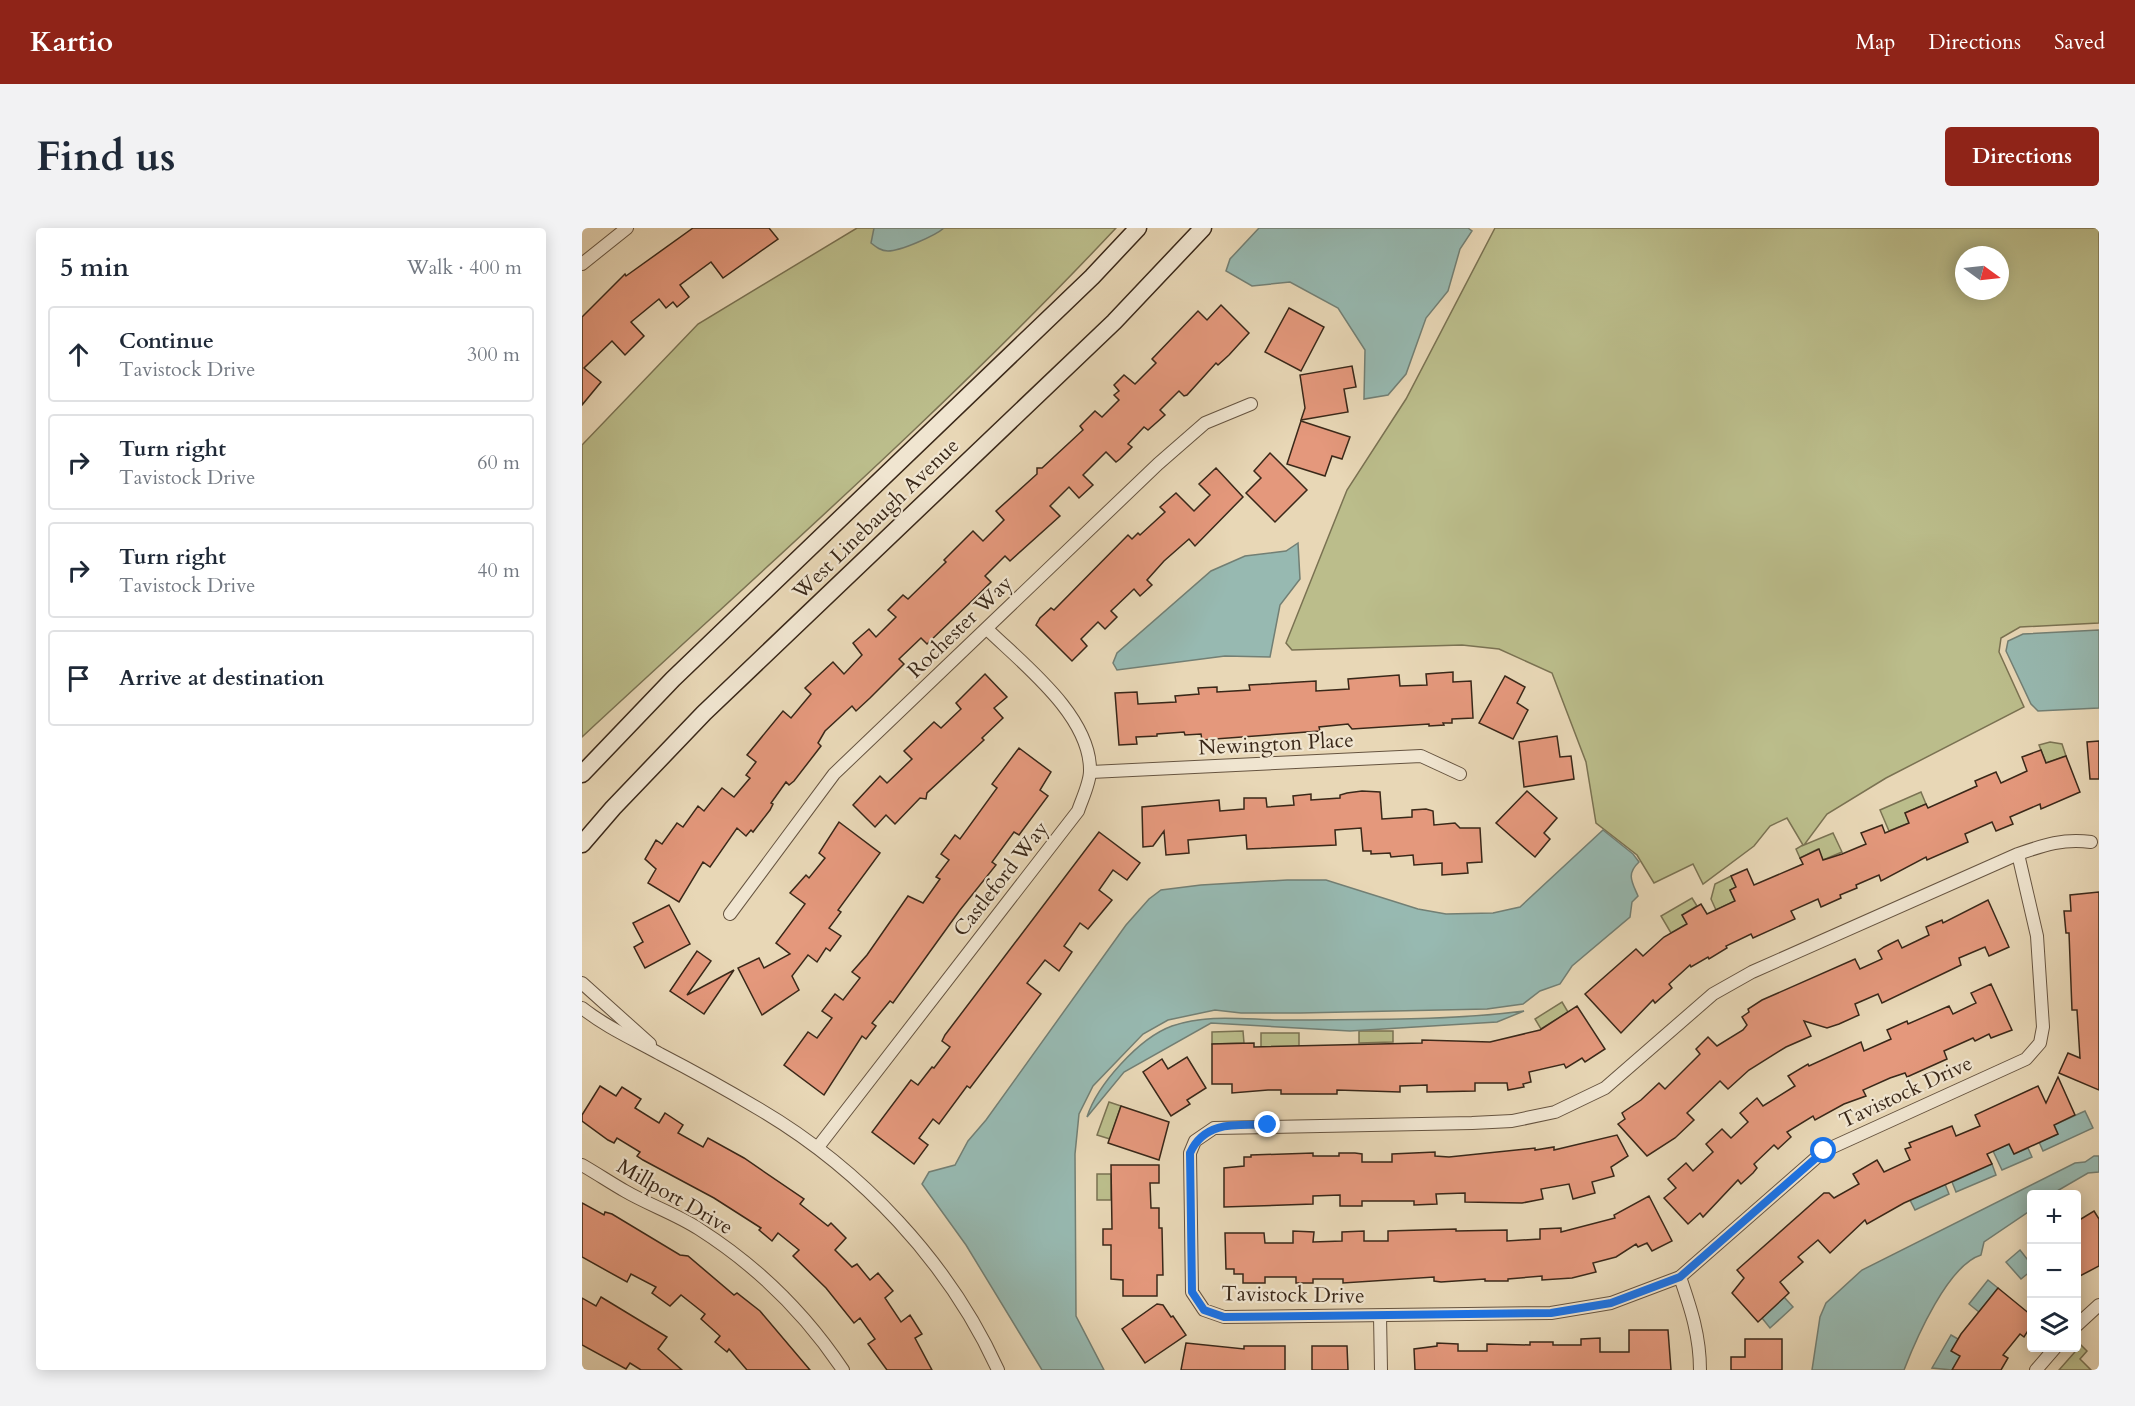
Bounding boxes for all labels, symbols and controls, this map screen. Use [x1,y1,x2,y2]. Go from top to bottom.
text: Kartio [30,23,113,61]
text: Map [1855,28,1895,57]
text: Directions [1928,28,2021,57]
text: Saved [2054,28,2105,57]
button: Directions [1945,127,2099,186]
text: Find us [36,128,176,185]
north arrow [1955,246,2009,300]
text: 5 min [60,250,129,285]
text: Walk · 400 m [407,254,522,281]
text: Continue [119,326,214,356]
icon: ahead [62,338,95,371]
text: 300 m [467,341,520,368]
text: Tavistock Drive [119,356,255,383]
street label: West Linebaugh Avenue [786,432,966,607]
text: Turn right [119,434,226,464]
icon: right [62,446,95,479]
text: 60 m [477,449,520,476]
text: Tavistock Drive [119,464,255,491]
text: Turn right [119,542,226,572]
icon: right [62,554,95,587]
text: 40 m [477,557,520,584]
street label: Rochester Way [901,569,1019,685]
text: Tavistock Drive [119,572,255,599]
icon: arrive [62,662,95,695]
text: Arrive at destination [119,663,324,693]
street label: Newington Place [1198,725,1354,763]
street label: Castleford Way [947,815,1055,943]
street label: Tavistock Drive [1835,1049,1977,1135]
route end [1254,1111,1280,1137]
route start [1810,1137,1836,1163]
street label: Millport Drive [612,1152,738,1242]
map controls [2027,1190,2081,1352]
button: + [2027,1190,2081,1244]
button: − [2027,1244,2081,1298]
street label: Tavistock Drive [1221,1279,1365,1311]
button: layers [2027,1298,2081,1352]

